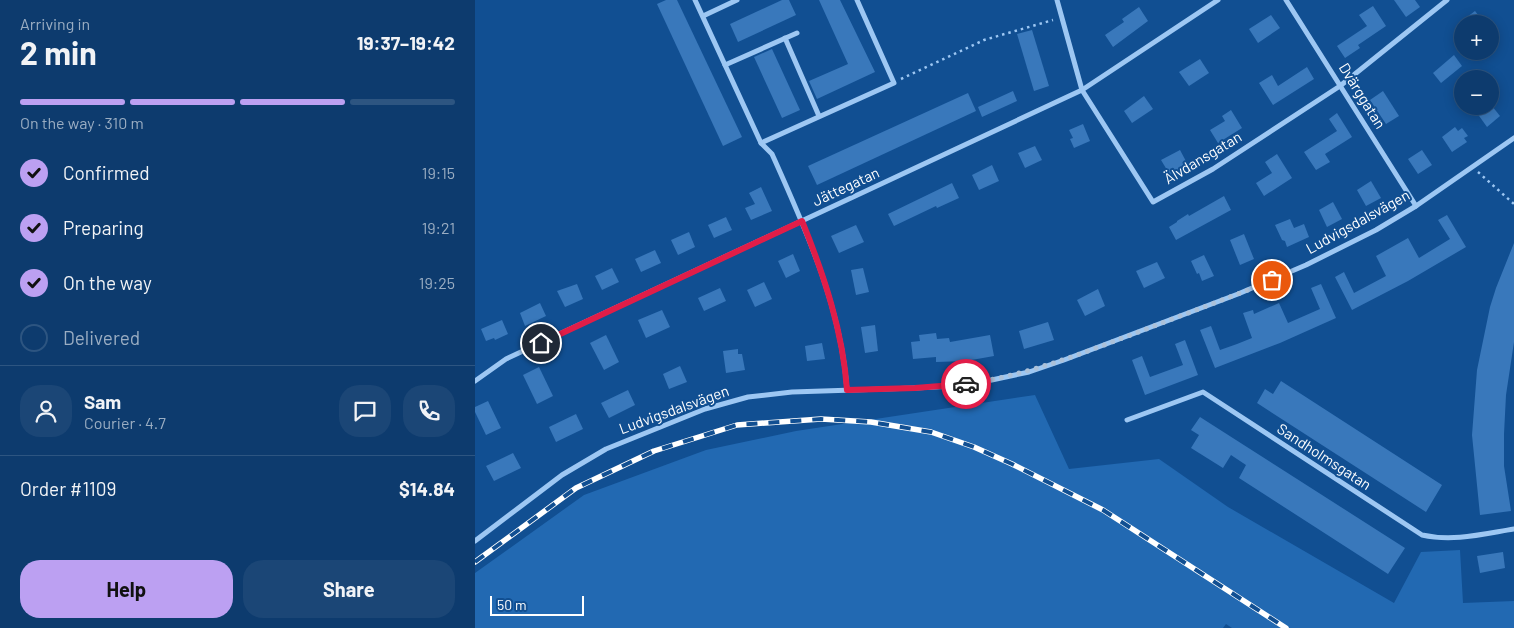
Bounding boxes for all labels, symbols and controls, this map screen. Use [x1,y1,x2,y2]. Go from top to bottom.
text: Arriving in [20,14,90,33]
map controls [1454,15,1499,115]
button: + [1454,15,1499,60]
text: 19:37–19:42 [357,31,455,54]
text: 2 min [20,33,97,71]
street label: Dvärggatan [1336,59,1390,132]
button: − [1454,70,1499,115]
text: On the way · 310 m [20,113,144,132]
street label: Älvdansgatan [1160,127,1245,187]
icon: check [20,159,48,187]
text: Confirmed [63,161,150,184]
text: 19:15 [422,163,455,182]
street label: Jättegatan [809,163,882,209]
street label: Ludvigsdalsvägen [1303,185,1412,257]
icon: check [20,214,48,242]
text: Preparing [63,216,144,239]
text: 19:21 [422,218,455,237]
pin [1251,259,1293,301]
icon: bag [1258,266,1286,294]
icon: check [20,269,48,297]
text: On the way [63,271,152,294]
text: 19:25 [419,273,455,292]
pin [520,322,562,364]
text: Delivered [63,326,140,349]
icon: home [527,329,555,357]
courier [941,359,991,409]
icon: car [952,370,980,398]
street label: Ludvigsdalsvägen [616,381,731,437]
button: person [20,385,72,437]
button: chat [339,385,391,437]
button: phone [403,385,455,437]
text: Sam [84,390,121,413]
text: Courier · 4.7 [84,413,166,432]
street label: Sandholmsgatan [1274,419,1375,493]
text: Order #1109 [20,477,116,500]
text: $14.84 [399,477,455,500]
button: Help [20,560,233,618]
button: Share [243,560,455,618]
scale bar [490,593,584,616]
text: 50 m [497,596,526,613]

